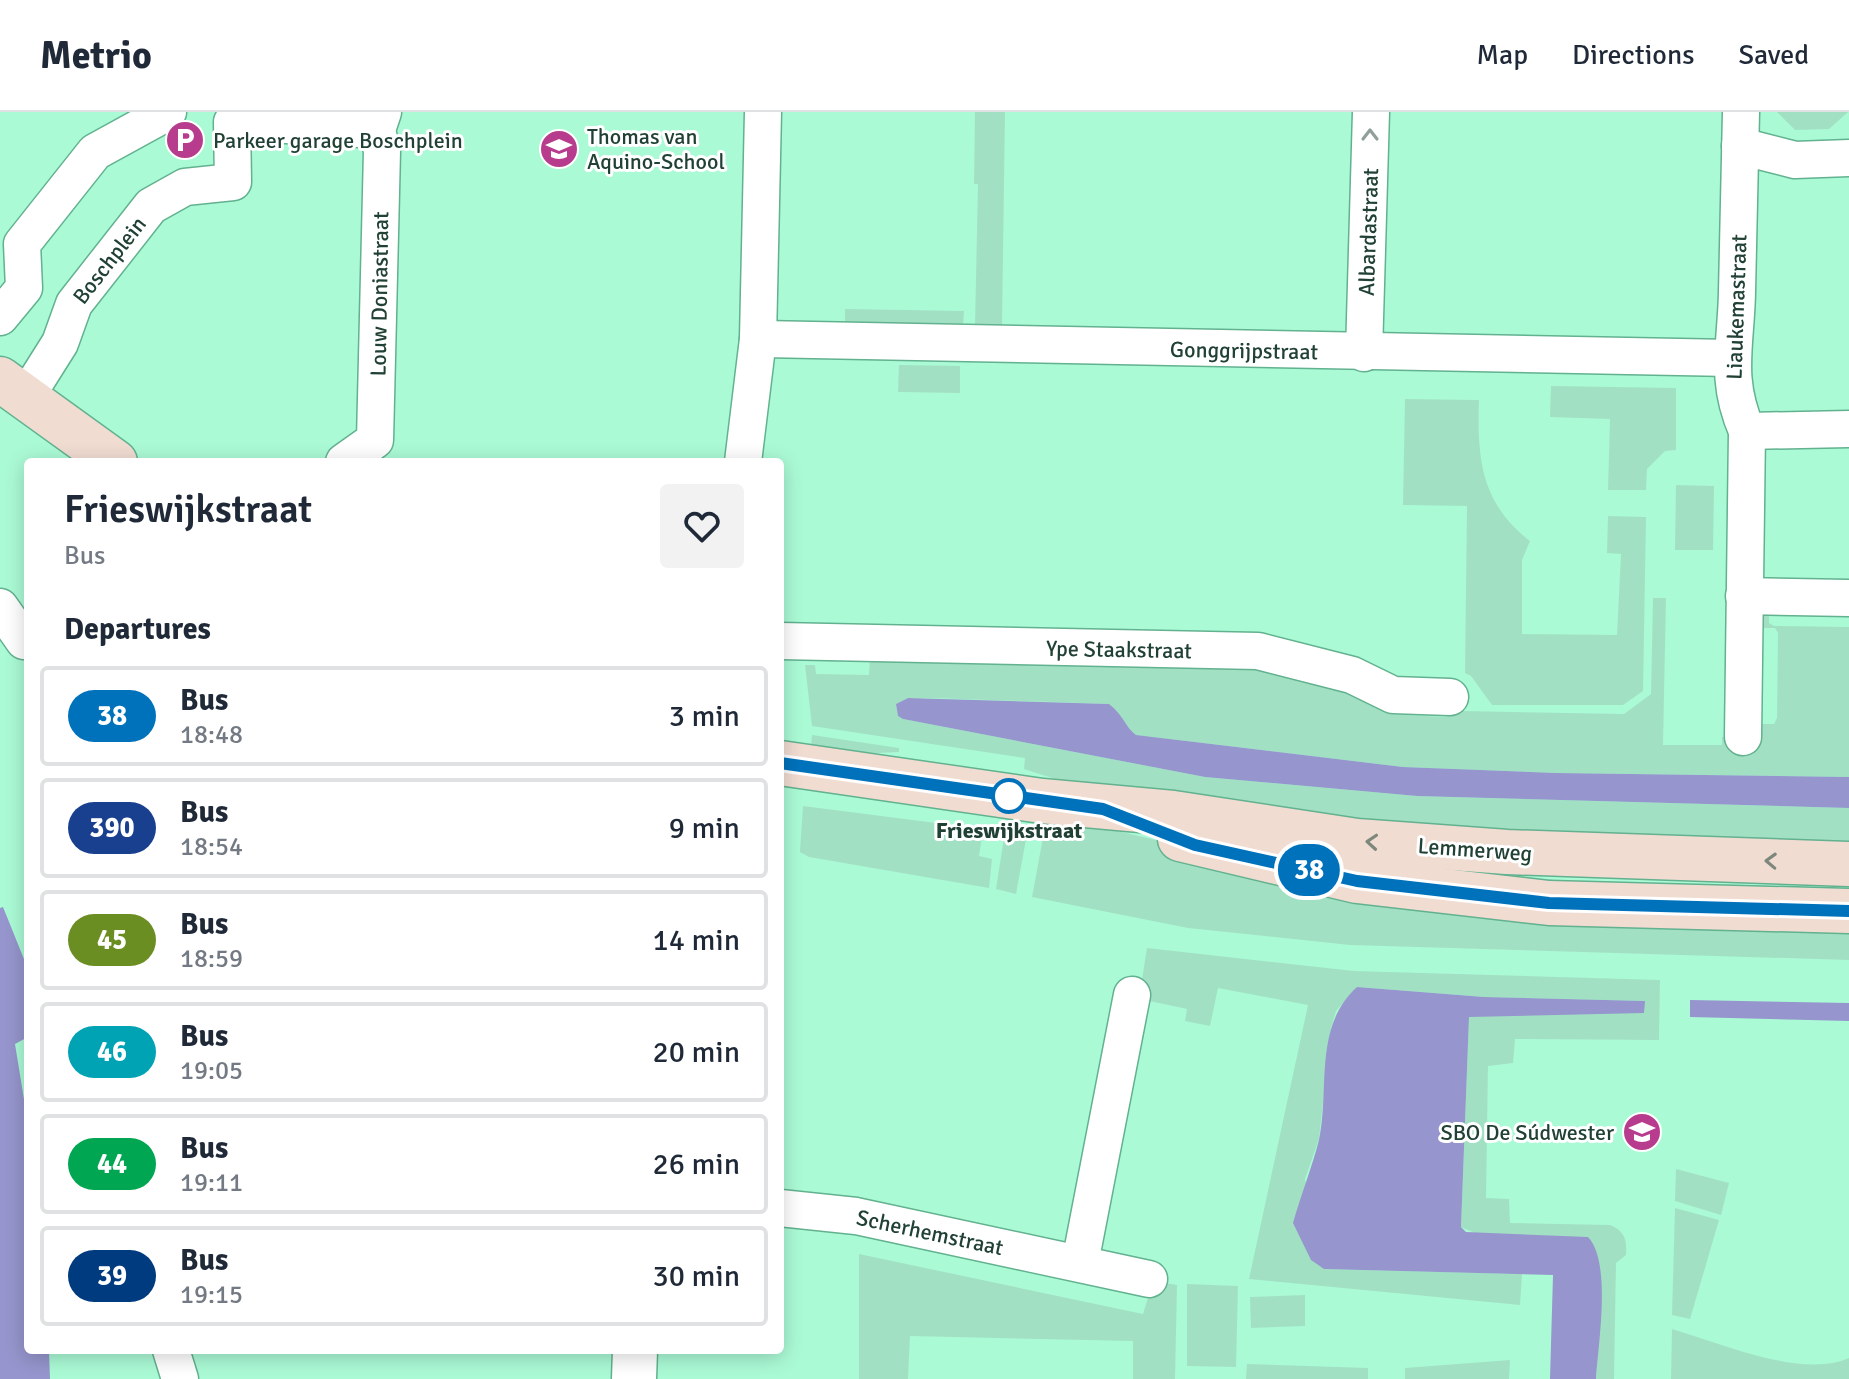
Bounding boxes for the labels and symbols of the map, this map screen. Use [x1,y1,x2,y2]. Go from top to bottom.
parking icon: Parkeer garage Boschplein [164,119,206,161]
place label: Thomas van Aquino-School [587,123,725,175]
place label: Parkeer garage Boschplein [213,127,463,154]
school or university icon: Thomas van Aquino-School [538,128,580,170]
one-way arrow [1361,128,1379,141]
street label: Albardastraat [1353,167,1384,297]
street label: Boschplein [67,211,152,309]
street label: Louw Doniastraat [365,211,394,377]
street label: Liaukemastraat [1720,234,1753,380]
street label: Gonggrijpstraat [1170,336,1319,365]
street label: Ype Staakstraat [1046,635,1192,664]
marker: Frieswijkstraat [992,779,1026,813]
place label: Frieswijkstraat [936,817,1082,844]
street label: Lemmerweg [1417,832,1533,867]
one-way arrow [1365,834,1378,851]
line badge: 38 [1273,844,1345,896]
one-way arrow [1764,853,1777,870]
school or university icon: SBO De Súdwester [1621,1111,1663,1153]
place label: SBO De Súdwester [1440,1119,1614,1146]
street label: Scherhemstraat [854,1204,1006,1261]

